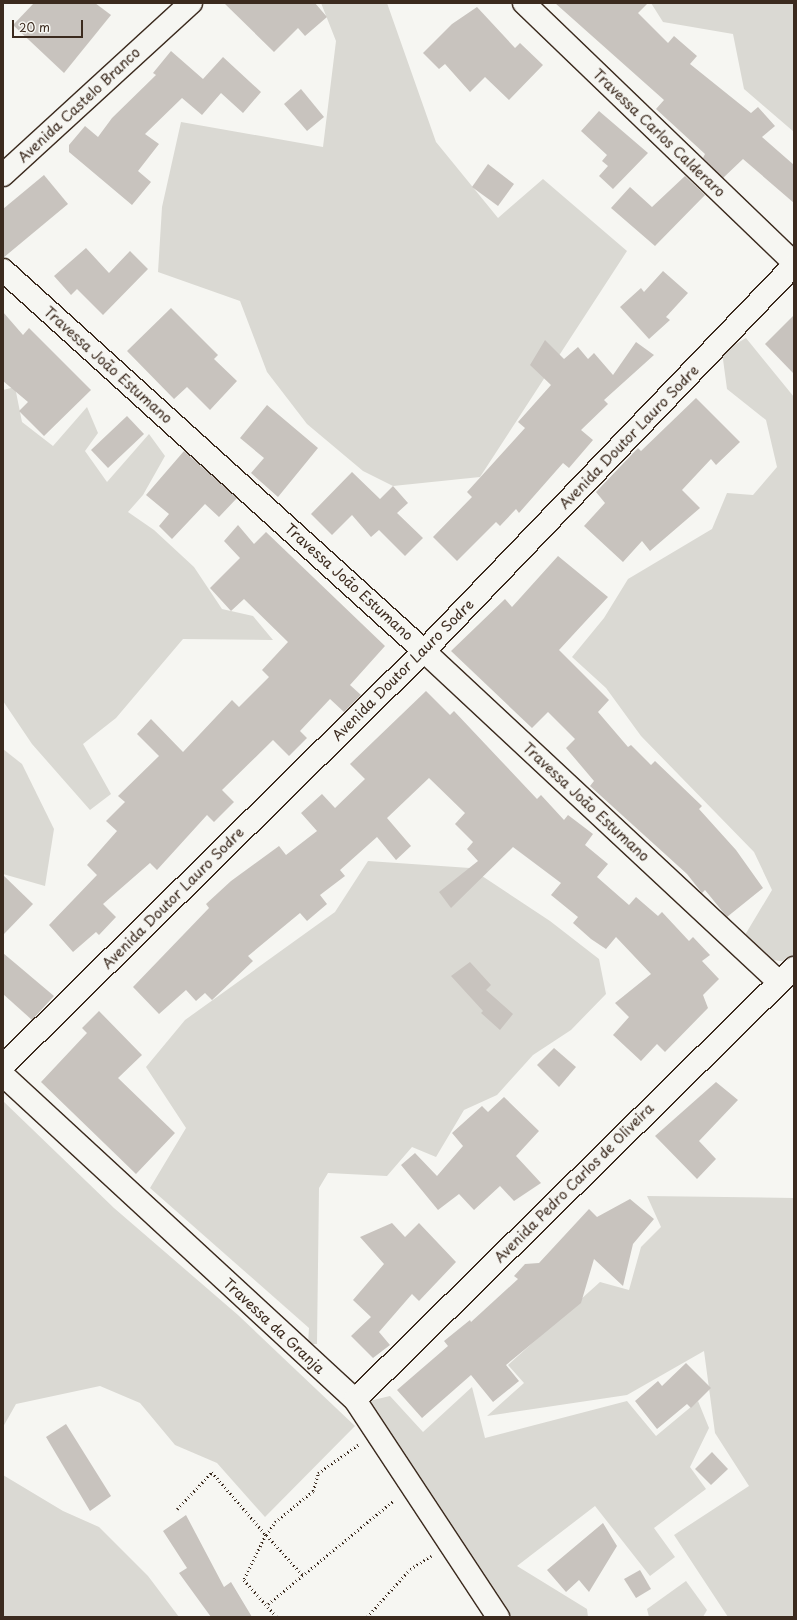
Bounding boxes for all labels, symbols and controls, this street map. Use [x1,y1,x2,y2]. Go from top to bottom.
scale bar [14,12,85,38]
text: 20 m [19,18,50,36]
street label: Avenida Castelo Branco [15,44,143,166]
street label: Travessa Carlos Calderaro [589,65,729,201]
street label: Travessa João Estumano [40,303,176,427]
street label: Avenida Doutor Lauro Sodre [556,362,702,512]
street label: Travessa João Estumano [281,520,417,644]
street label: Avenida Doutor Lauro Sodre [329,596,477,744]
street label: Travessa João Estumano [519,739,653,865]
street label: Avenida Doutor Lauro Sodre [99,824,247,972]
street label: Avenida Pedro Carlos de Oliveira [490,1099,658,1267]
street label: Travessa da Granja [220,1275,328,1377]

